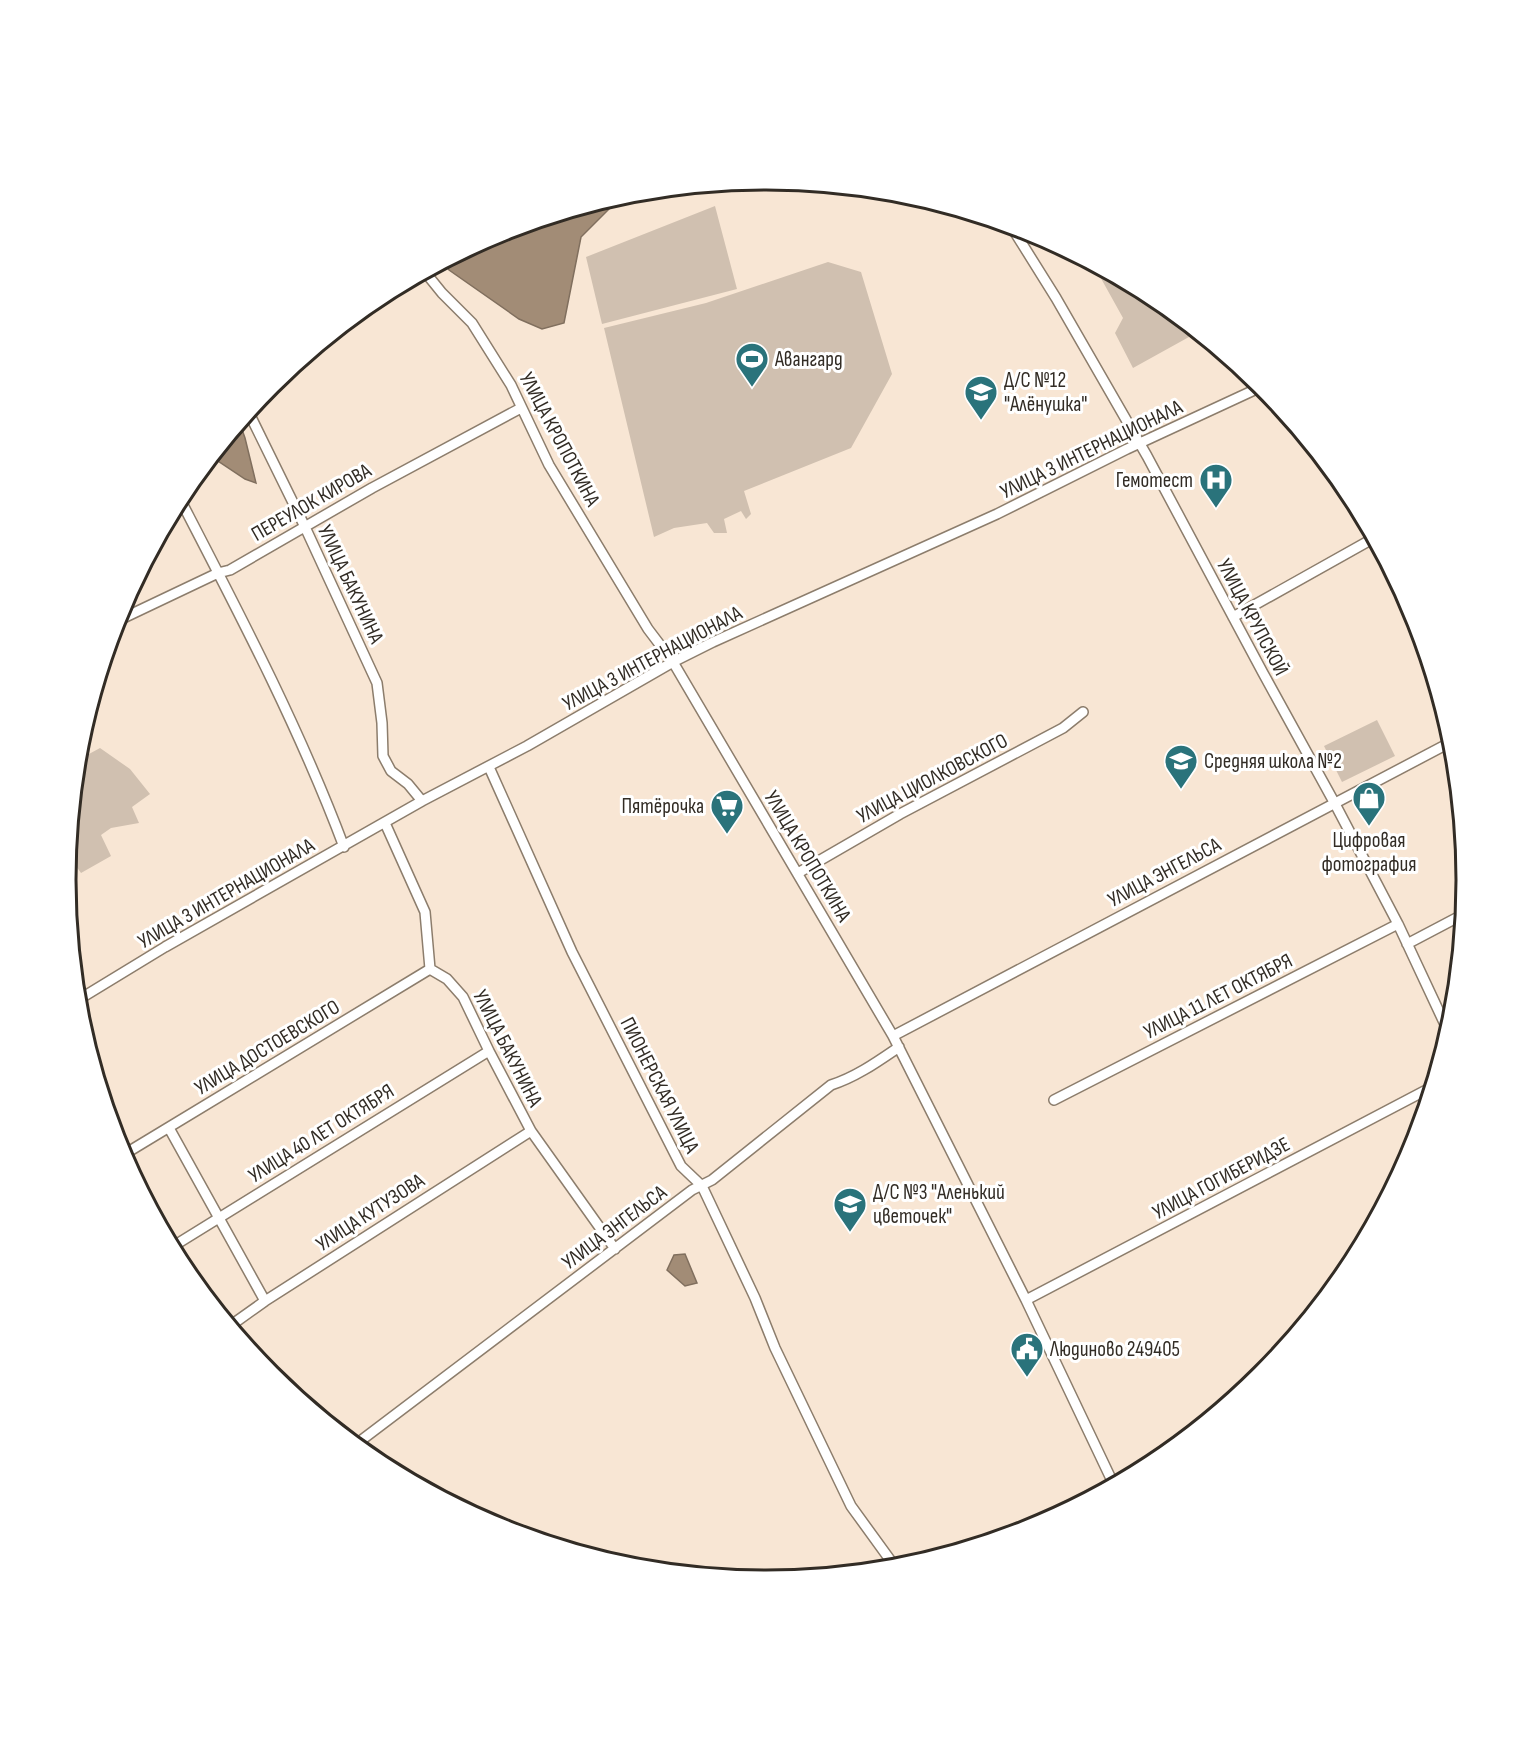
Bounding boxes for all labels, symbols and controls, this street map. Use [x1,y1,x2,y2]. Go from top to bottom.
sports icon: Авангард [734,341,770,388]
place label: Авангард [774,347,843,372]
street label: УЛИЦА КРОПОТКИНА [514,368,606,511]
place label: Д/С №12 "Алёнушка" [1004,368,1087,417]
school or university icon: Д/С №12 "Алёнушка" [963,374,999,421]
street label: УЛИЦА 3 ИНТЕРНАЦИОНАЛА [996,394,1187,504]
street label: ПЕРЕУЛОК КИРОВА [247,458,376,547]
hospital icon: Гемотест [1198,462,1234,509]
place label: Гемотест [1116,468,1193,493]
street label: УЛИЦА БАКУНИНА [312,521,389,648]
street label: УЛИЦА КРУПСКОЙ [1211,555,1294,680]
street label: УЛИЦА 3 ИНТЕРНАЦИОНАЛА [558,600,747,716]
street label: УЛИЦА ЦИОЛКОВСКОГО [853,728,1012,829]
school or university icon: Средняя школа №2 [1163,743,1199,790]
place label: Средняя школа №2 [1204,749,1342,774]
shop icon: Цифровая фотография [1351,780,1387,827]
street label: УЛИЦА КРОПОТКИНА [759,786,857,927]
supermarket icon: Пятёрочка [709,788,745,835]
place label: Пятёрочка [621,794,704,819]
place label: Цифровая фотография [1321,828,1417,877]
street label: УЛИЦА 3 ИНТЕРНАЦИОНАЛА [134,832,320,954]
street label: УЛИЦА ЭНГЕЛЬСА [1104,832,1226,913]
street label: УЛИЦА 11 ЛЕТ ОКТЯБРЯ [1140,948,1297,1045]
street label: УЛИЦА БАКУНИНА [467,986,548,1112]
street label: УЛИЦА ДОСТОЕВСКОГО [190,994,344,1101]
street label: ПИОНЕРСКАЯ УЛИЦА [615,1013,705,1158]
street label: УЛИЦА 40 ЛЕТ ОКТЯБРЯ [244,1079,399,1188]
street label: УЛИЦА ГОГИБЕРИДЗЕ [1148,1132,1294,1225]
street label: УЛИЦА КУТУЗОВА [311,1168,430,1257]
street label: УЛИЦА ЭНГЕЛЬСА [557,1179,672,1275]
place label: Д/С №3 "Аленький цветочек" [873,1180,1005,1229]
school or university icon: Д/С №3 "Аленький цветочек" [832,1186,868,1233]
public building icon: Людиново 249405 [1009,1331,1045,1378]
place label: Людиново 249405 [1049,1337,1180,1362]

